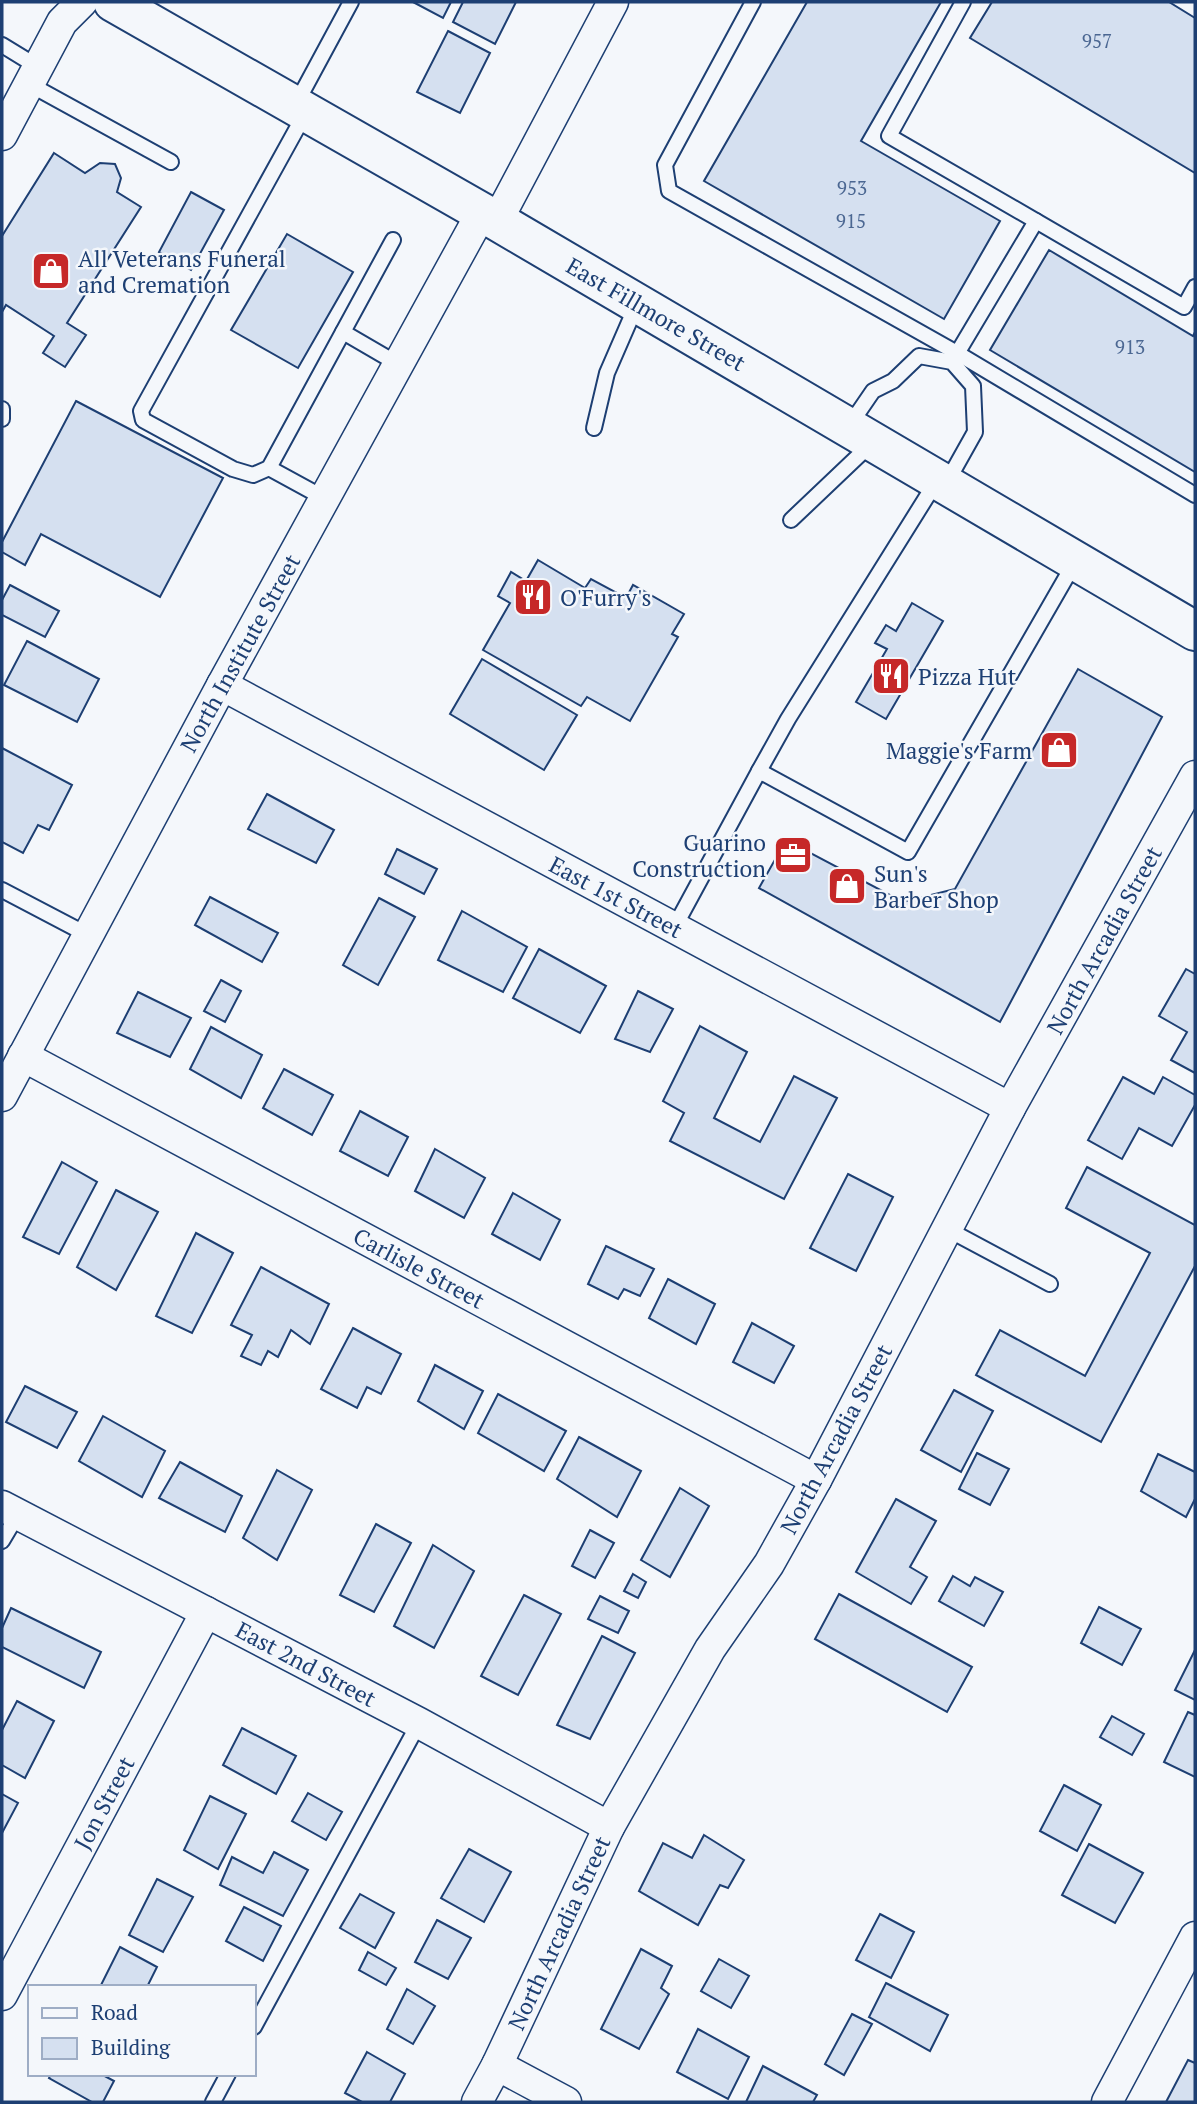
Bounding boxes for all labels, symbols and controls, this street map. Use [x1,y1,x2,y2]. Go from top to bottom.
house number: 957 [1082,28,1112,53]
house number: 953 [837,175,867,200]
house number: 915 [836,208,866,233]
place label: All Veterans Funeral and Cremation [78,243,286,300]
shop icon: All Veterans Funeral and Cremation [30,250,72,292]
street label: East Fillmore Street [561,250,752,378]
house number: 913 [1115,334,1145,359]
street label: North Institute Street [173,548,308,758]
restaurant icon: O'Furry's [512,576,554,618]
place label: O'Furry's [560,582,651,613]
restaurant icon: Pizza Hut [870,655,912,697]
place label: Pizza Hut [918,661,1017,692]
shop icon: Maggie's Farm [1038,729,1080,771]
place label: Maggie's Farm [886,735,1032,766]
place label: Guarino Construction [632,827,766,884]
office icon: Guarino Construction [772,834,814,876]
street label: North Arcadia Street [1039,840,1169,1040]
street label: East 1st Street [544,849,688,945]
place label: Sun's Barber Shop [874,858,999,915]
shop icon: Sun's Barber Shop [826,865,868,907]
street label: Carlisle Street [348,1220,490,1316]
street label: North Arcadia Street [773,1338,899,1539]
street label: East 2nd Street [230,1614,382,1714]
street label: Jon Street [67,1751,142,1855]
street label: North Arcadia Street [500,1831,618,2035]
legend [28,1985,256,2076]
text: Road [91,1998,138,2026]
text: Building [91,2033,171,2061]

